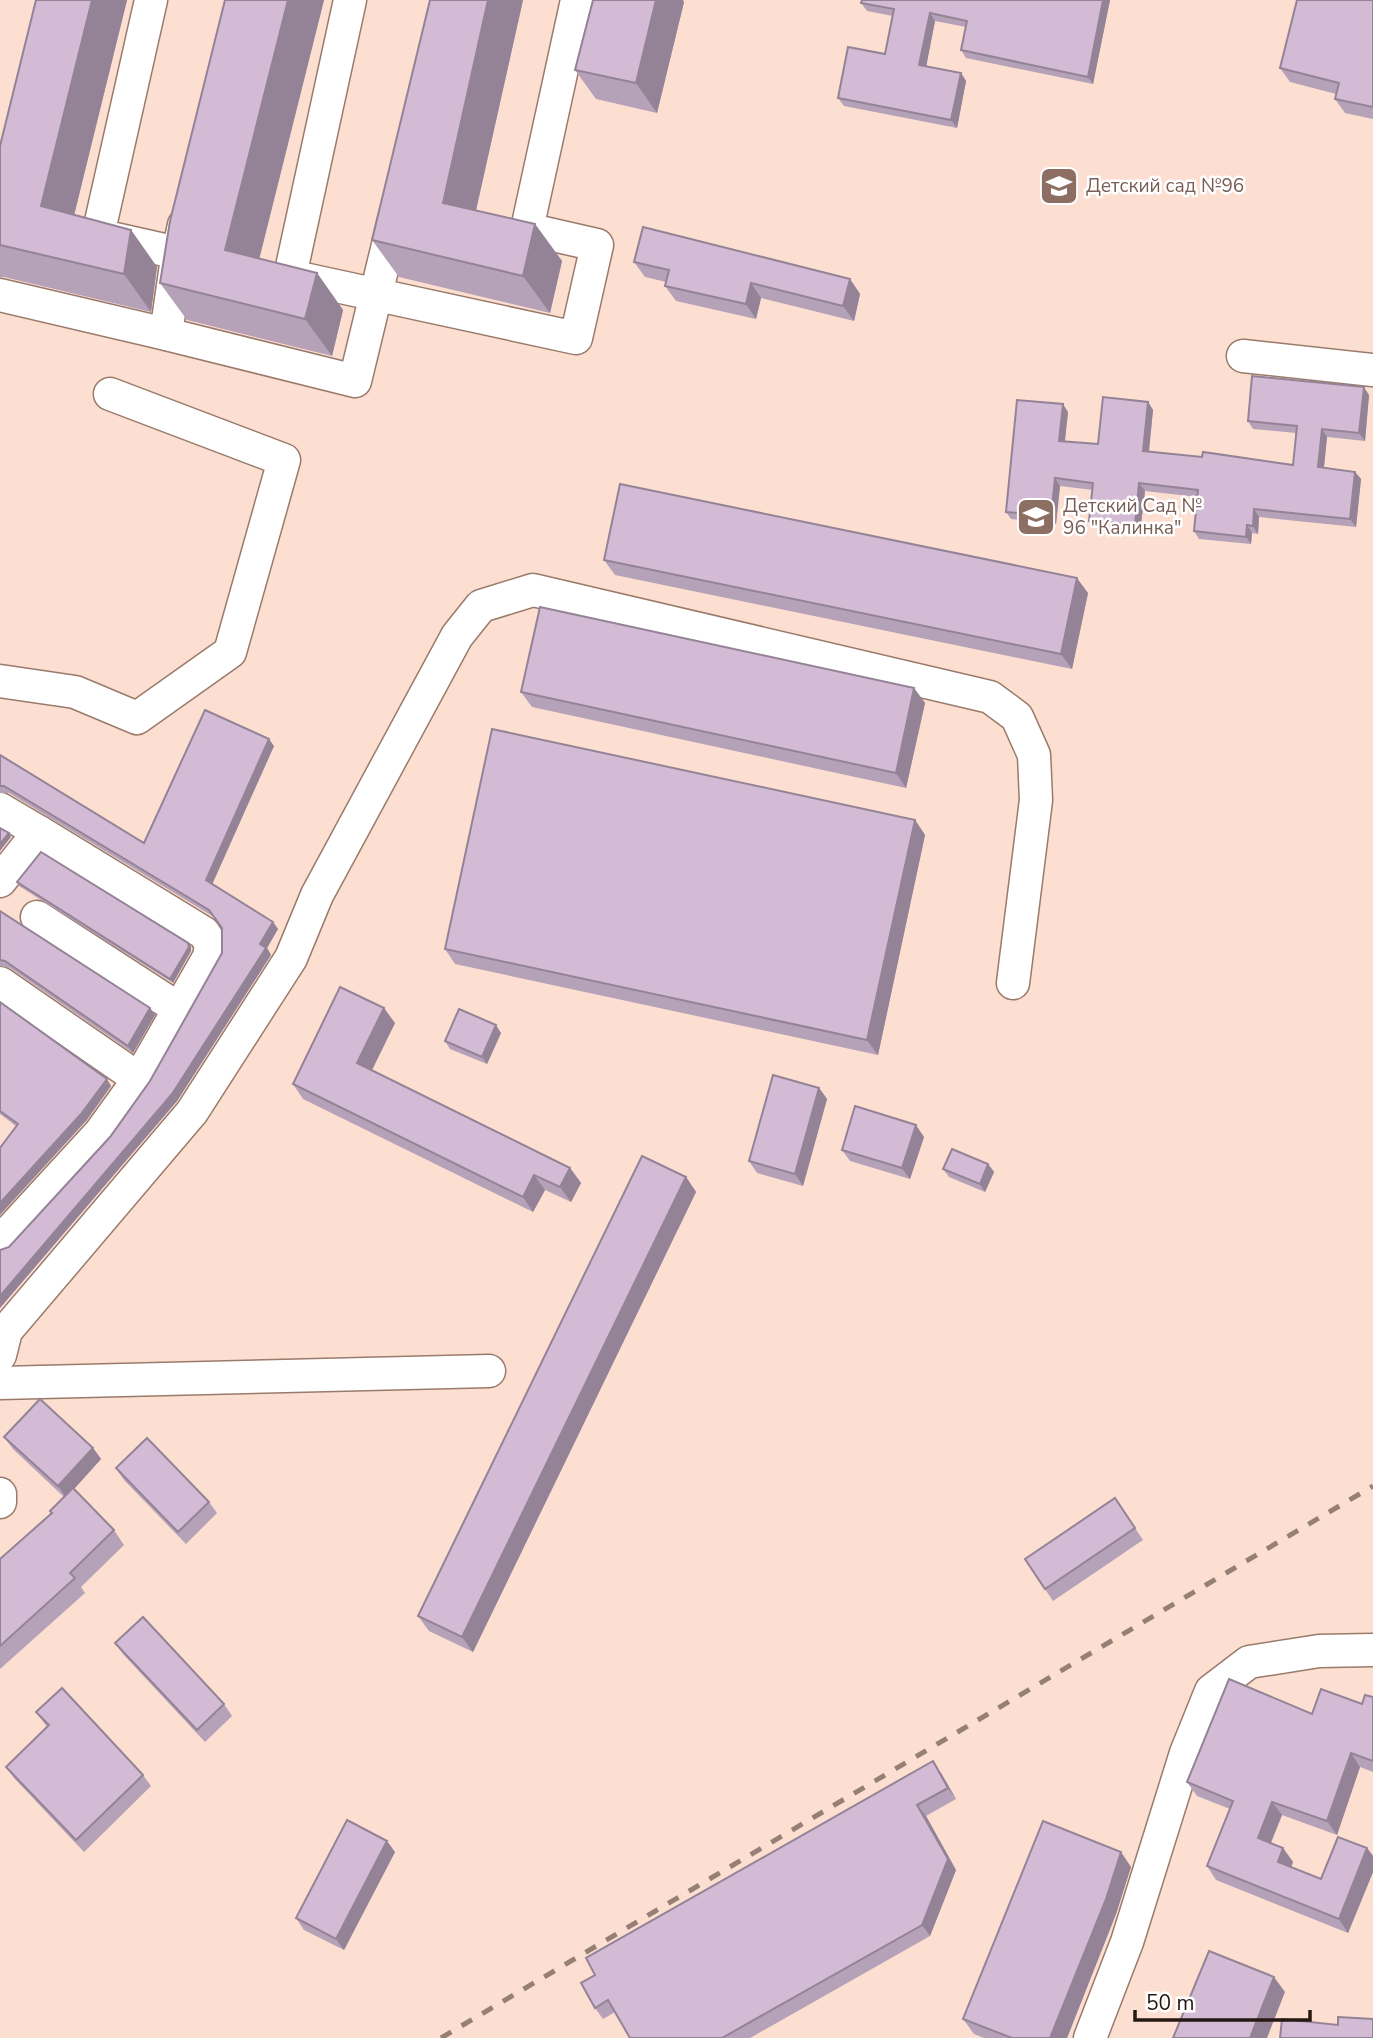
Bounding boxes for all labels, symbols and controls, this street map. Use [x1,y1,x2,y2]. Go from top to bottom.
school or university icon: Детский сад №96 [1038,165,1080,207]
place label: Детский сад №96 [1086,173,1244,199]
place label: Детский Сад № 96 "Калинка" [1063,493,1203,541]
school or university icon: Детский Сад № 96 "Калинка" [1015,496,1057,538]
scale bar [1135,1979,1310,2023]
text: 50 m [1146,1989,1195,2017]

